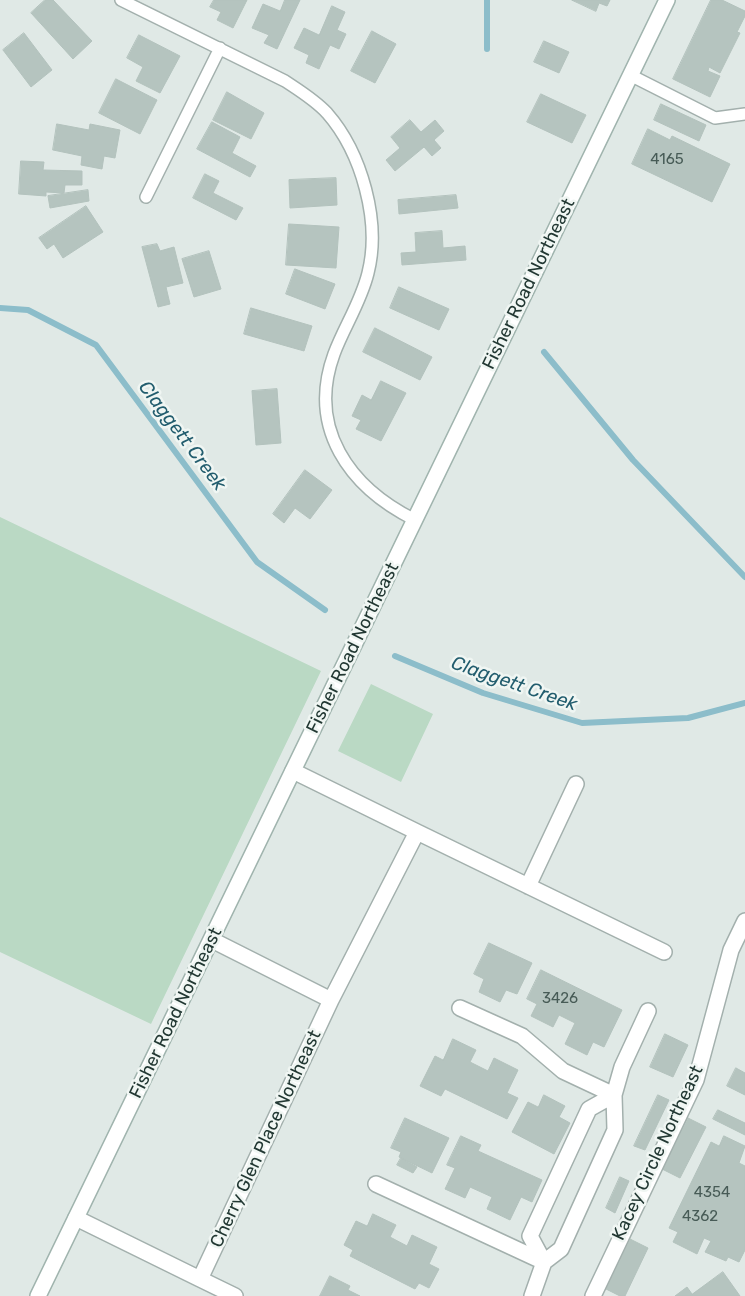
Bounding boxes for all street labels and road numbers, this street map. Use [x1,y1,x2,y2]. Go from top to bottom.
street label: Fisher Road Northeast [478,195,580,373]
street label: Fisher Road Northeast [302,559,404,737]
street label: Fisher Road Northeast [125,924,227,1102]
street label: Cherry Glen Place Northeast [206,1027,326,1251]
street label: Kacey Circle Northeast [608,1062,708,1244]

